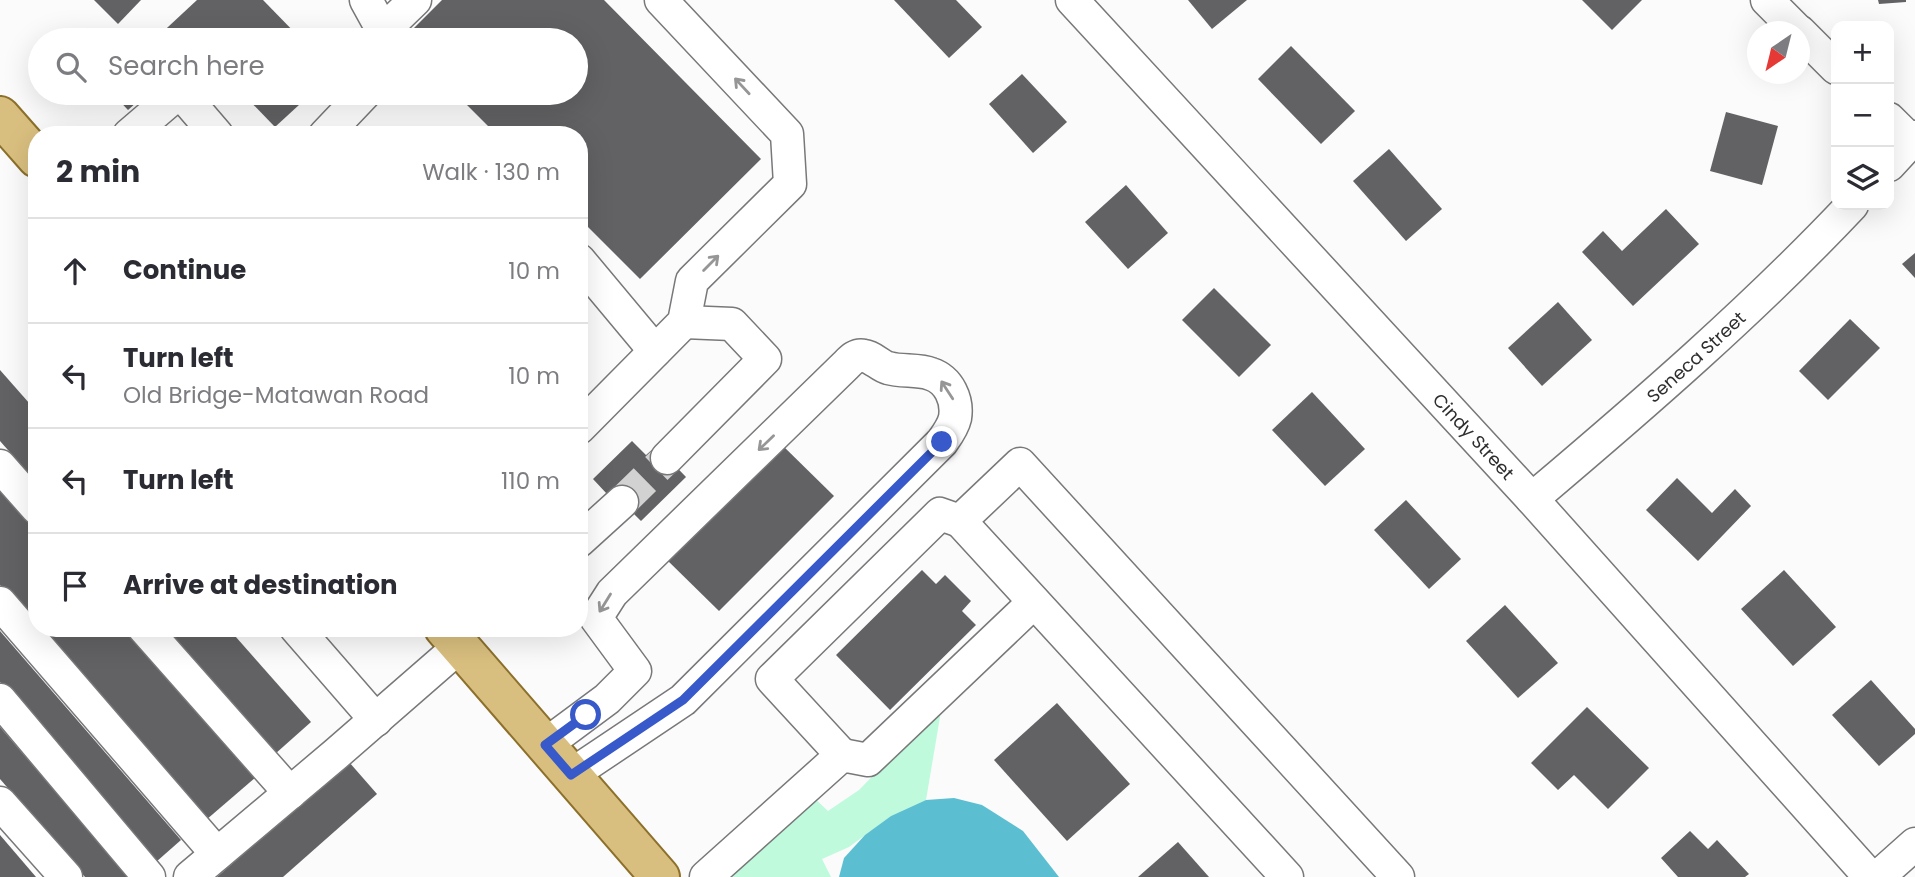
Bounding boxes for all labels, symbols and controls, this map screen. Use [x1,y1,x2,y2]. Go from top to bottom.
north arrow [1747,21,1810,84]
map controls [1831,21,1894,210]
button: + [1831,21,1894,84]
search box [28,28,588,105]
icon: search [52,48,90,86]
text: Search here [108,48,265,84]
one-way arrow [734,77,750,95]
button: − [1831,84,1894,147]
button: layers [1831,147,1894,210]
text: 2 min [56,150,140,193]
text: Walk · 130 m [422,156,560,188]
icon: ahead [56,252,94,290]
text: Continue [123,252,246,288]
one-way arrow [702,254,719,271]
text: 10 m [508,255,560,287]
street label: Seneca Street [1641,305,1750,408]
text: Turn left [123,340,234,376]
icon: left [56,357,94,395]
text: 10 m [508,360,560,392]
text: Old Bridge-Matawan Road [123,379,429,411]
one-way arrow [940,380,955,400]
street label: Cindy Street [1428,387,1520,485]
route end [926,426,957,457]
one-way arrow [757,434,774,451]
icon: left [56,462,94,500]
text: Turn left [123,462,234,498]
text: 110 m [501,465,560,497]
icon: arrive [56,567,94,605]
text: Arrive at destination [123,567,398,603]
one-way arrow [598,593,612,613]
route start [570,699,601,730]

